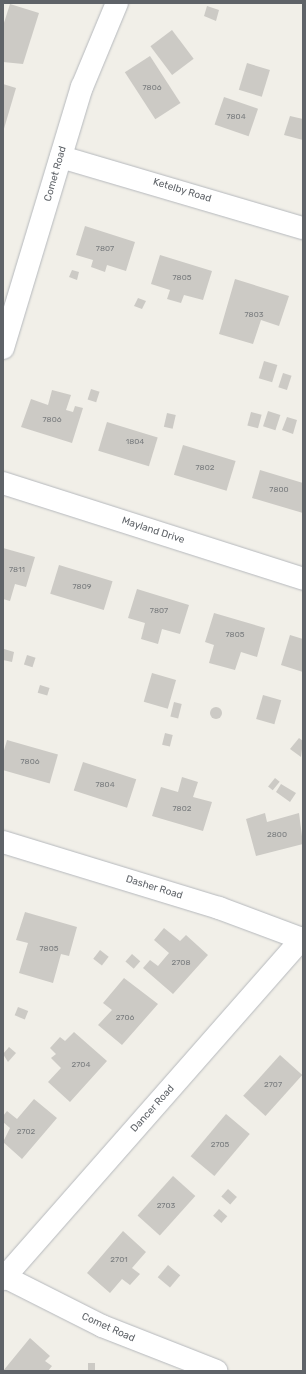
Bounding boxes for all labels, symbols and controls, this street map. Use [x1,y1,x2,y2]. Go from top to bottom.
house number: 7806 [142,83,162,93]
house number: 7804 [226,112,246,122]
street label: Comet Road [42,145,70,203]
street label: Ketelby Road [151,176,213,206]
house number: 7807 [96,244,114,254]
house number: 7805 [172,273,192,283]
house number: 7803 [244,310,264,320]
house number: 7806 [42,415,62,425]
house number: 1804 [126,437,144,447]
house number: 7802 [196,463,214,473]
house number: 7800 [269,485,289,495]
street label: Mayland Drive [120,515,186,547]
house number: 7811 [9,565,25,575]
house number: 7809 [72,582,92,592]
house number: 7807 [150,606,168,616]
house number: 7805 [225,630,245,640]
house number: 7806 [20,757,40,767]
house number: 7804 [95,780,115,790]
house number: 7802 [173,804,191,814]
house number: 2800 [267,830,287,840]
street label: Dasher Road [124,874,184,902]
house number: 7805 [39,944,59,954]
house number: 2708 [172,958,190,968]
house number: 2706 [116,1013,134,1023]
house number: 2704 [72,1060,90,1070]
house number: 2707 [264,1080,282,1090]
street label: Dancer Road [129,1083,177,1135]
house number: 2702 [17,1127,35,1137]
house number: 2705 [211,1140,229,1150]
house number: 2703 [157,1201,175,1211]
house number: 2701 [110,1255,128,1265]
street label: Comet Road [80,1311,136,1345]

